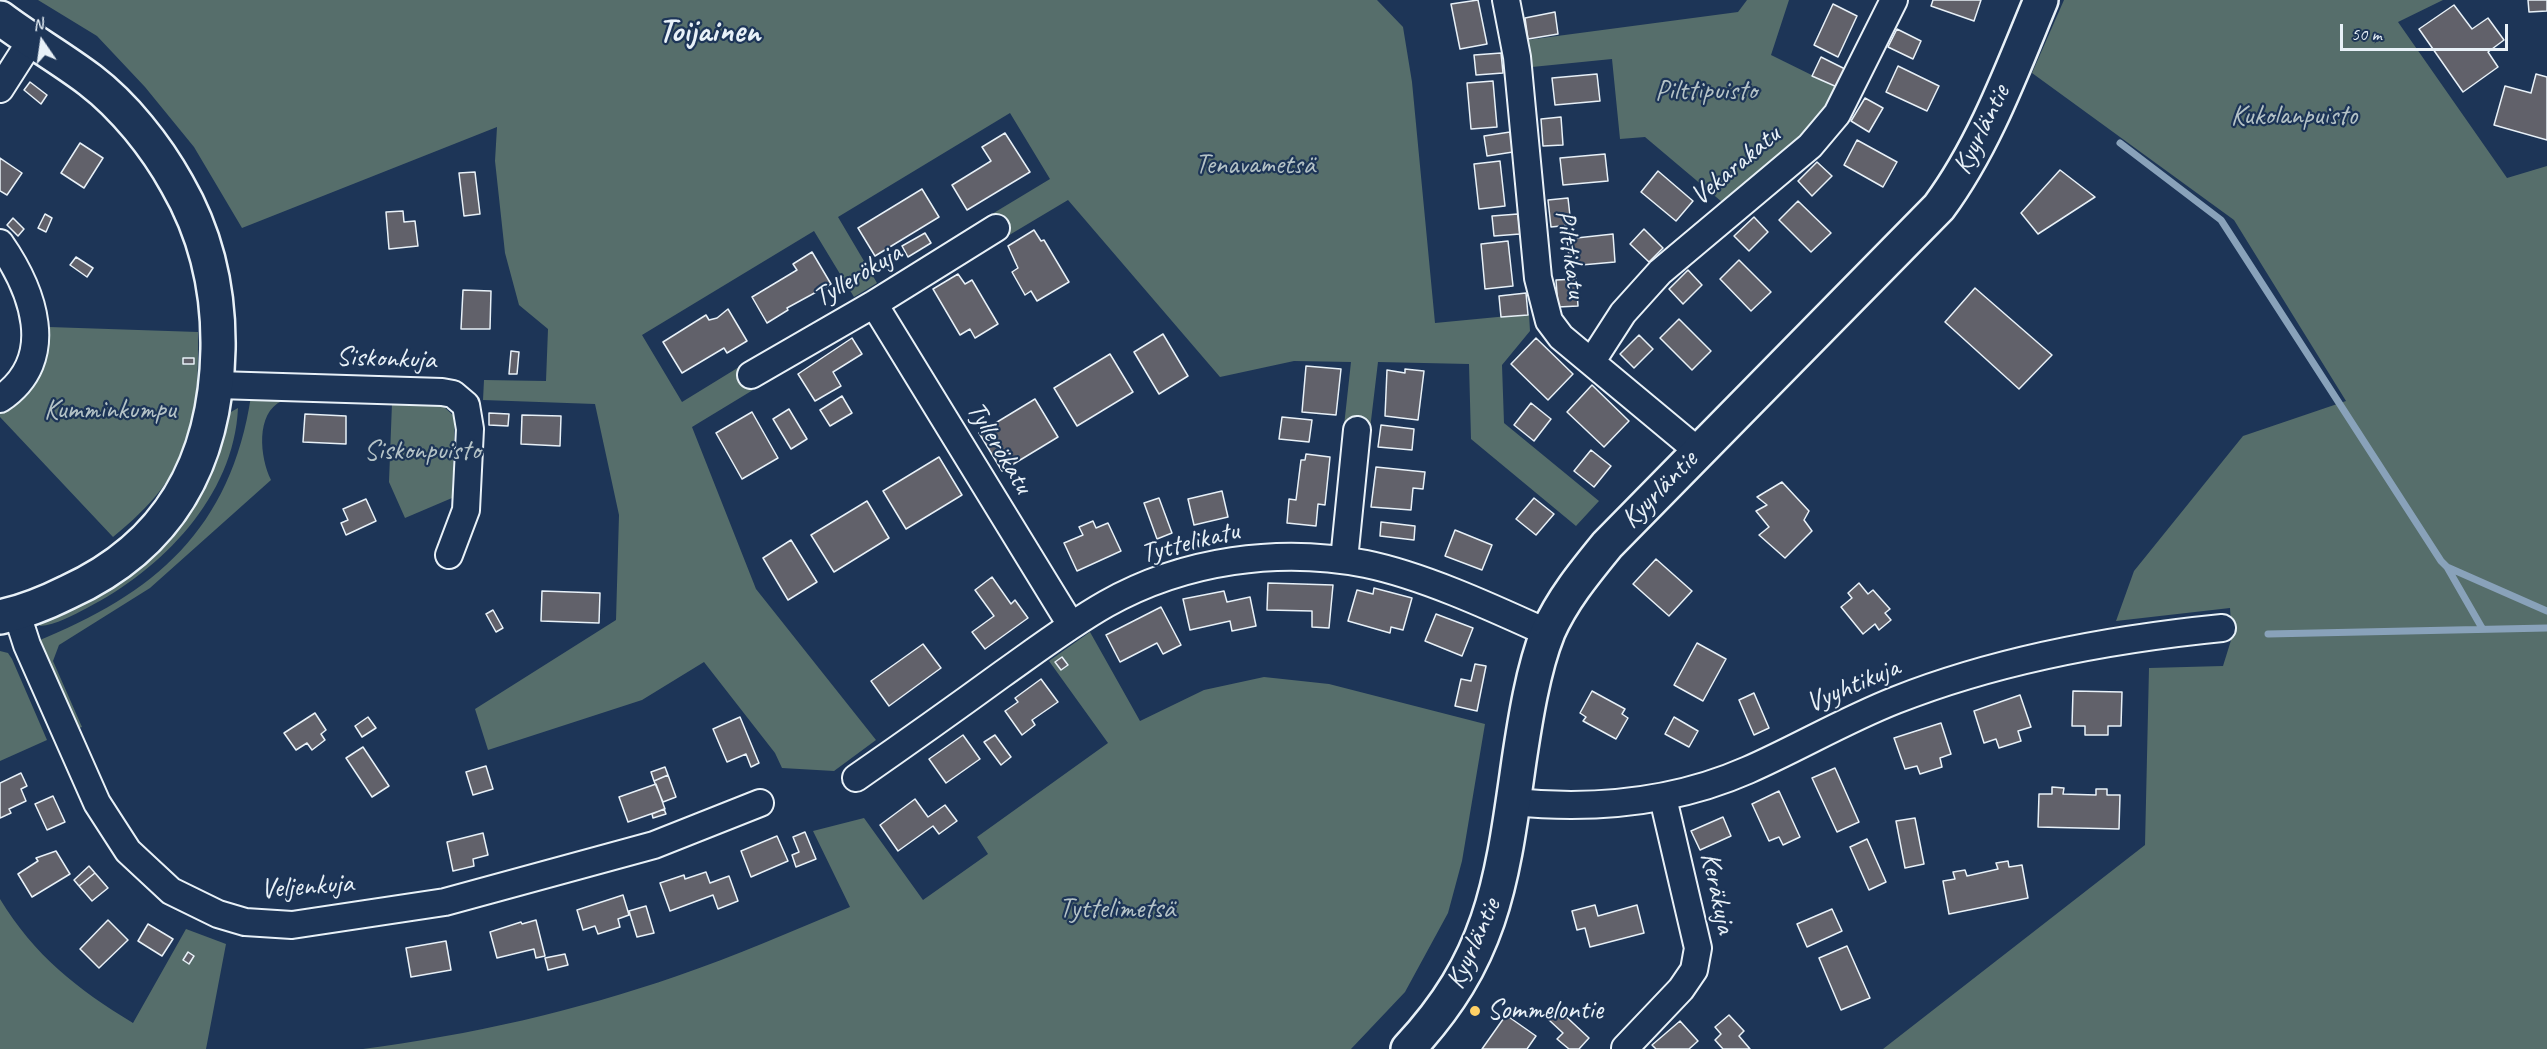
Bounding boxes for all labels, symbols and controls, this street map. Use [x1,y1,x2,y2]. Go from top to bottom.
north arrow [12,12,72,72]
district label: Toijainen [658,12,760,52]
scale bar [2343,12,2511,50]
text: N [31,14,45,35]
text: 50 m [2351,23,2382,45]
park label: Pilttipuisto [1655,75,1757,109]
street label: Kyyrläntie [1946,80,2018,180]
park label: Kukolanpuisto [2231,100,2357,134]
street label: Vekarakatu [1684,119,1788,213]
park label: Tenavametsä [1195,149,1315,183]
street label: Pilttikatu [1547,208,1593,300]
street label: Tyllerökuja [808,237,908,315]
street label: Siskonkuja [335,340,437,378]
park label: Kumminkumpu [44,394,176,428]
street label: Tyllerökatu [958,396,1040,500]
park label: Siskonpuisto [364,435,480,469]
street label: Kyyrläntie [1615,444,1705,536]
street label: Tyttelikatu [1137,515,1243,571]
street label: Vyyhtikuja [1801,651,1905,721]
street label: Keräkuja [1692,849,1742,937]
street label: Veljenkuja [259,867,355,907]
park label: Tyttelimetsä [1059,893,1175,927]
street label: Kyyrläntie [1439,894,1509,994]
place label: Sommelontie [1487,994,1603,1028]
marker: Sommelontie [1468,1004,1482,1018]

